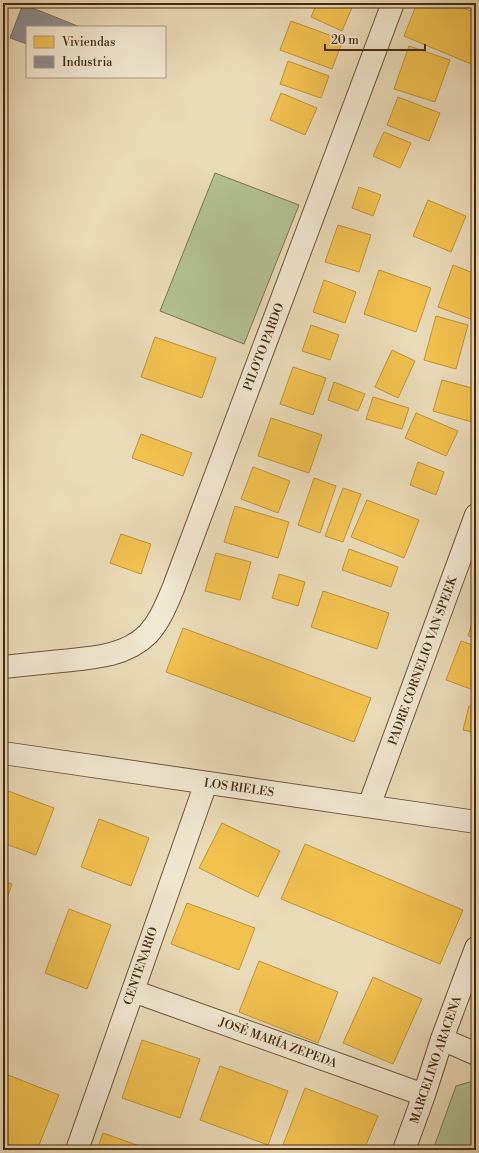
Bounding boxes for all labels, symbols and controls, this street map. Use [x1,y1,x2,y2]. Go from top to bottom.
legend [26,26,166,78]
scale bar [325,26,425,52]
text: 20 m [331,33,359,48]
text: Viviendas [61,35,115,50]
text: Industria [62,55,113,70]
street label: PILOTO PARDO [240,301,288,393]
street label: PADRE CORNELIO VAN SPEEK [385,573,461,747]
street label: LOS RIELES [203,776,275,800]
street label: CENTENARIO [121,925,161,1007]
street label: MARCELINO ARACENA [407,993,465,1126]
street label: JOSÉ MARÍA ZEPEDA [216,1012,340,1072]

